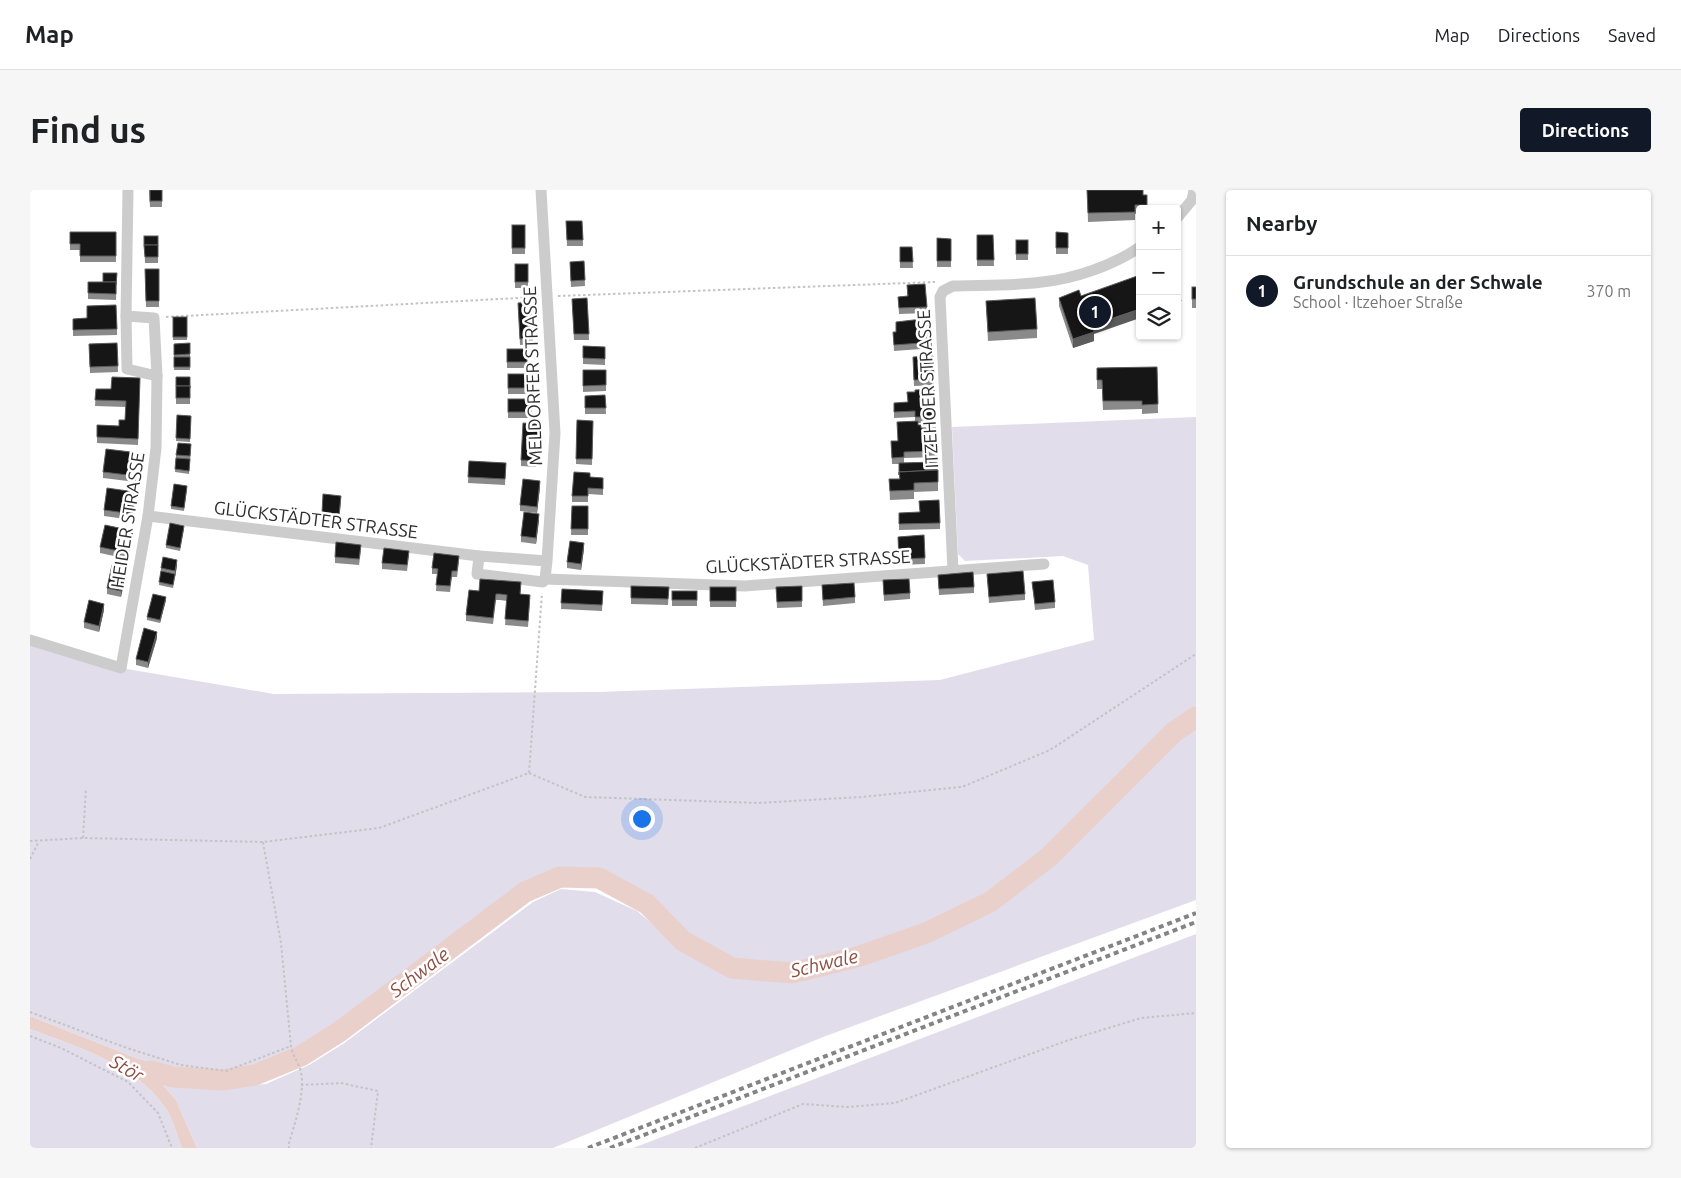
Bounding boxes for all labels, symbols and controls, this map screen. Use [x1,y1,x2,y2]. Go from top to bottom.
text: Map [25,21,74,48]
text: Map [1434,25,1470,45]
text: Directions [1498,25,1580,45]
text: Saved [1608,25,1656,45]
button: Directions [1520,108,1651,152]
text: Find us [30,110,146,150]
map controls [1136,205,1181,340]
button: + [1136,205,1181,250]
text: Nearby [1246,211,1317,235]
button: − [1136,250,1181,295]
text: Grundschule an der Schwale [1293,271,1543,293]
text: 1 [1257,282,1267,300]
text: 370 m [1586,282,1631,300]
street label: MELDORFER STRASSE [519,286,545,466]
pin: 1 [1079,293,1111,331]
text: School · Itzehoer Straße [1293,293,1463,311]
button: layers [1136,295,1181,340]
street label: ITZEHOER STRASSE [913,309,941,469]
street label: HEIDER STRASSE [106,451,148,589]
street label: GLÜCKSTÄDTER STRASSE [213,497,419,541]
street label: GLÜCKSTÄDTER STRASSE [705,546,911,576]
your location [629,806,655,832]
water label: Schwale [384,942,453,1002]
water label: Schwale [787,944,860,982]
water label: Stör [106,1049,148,1087]

